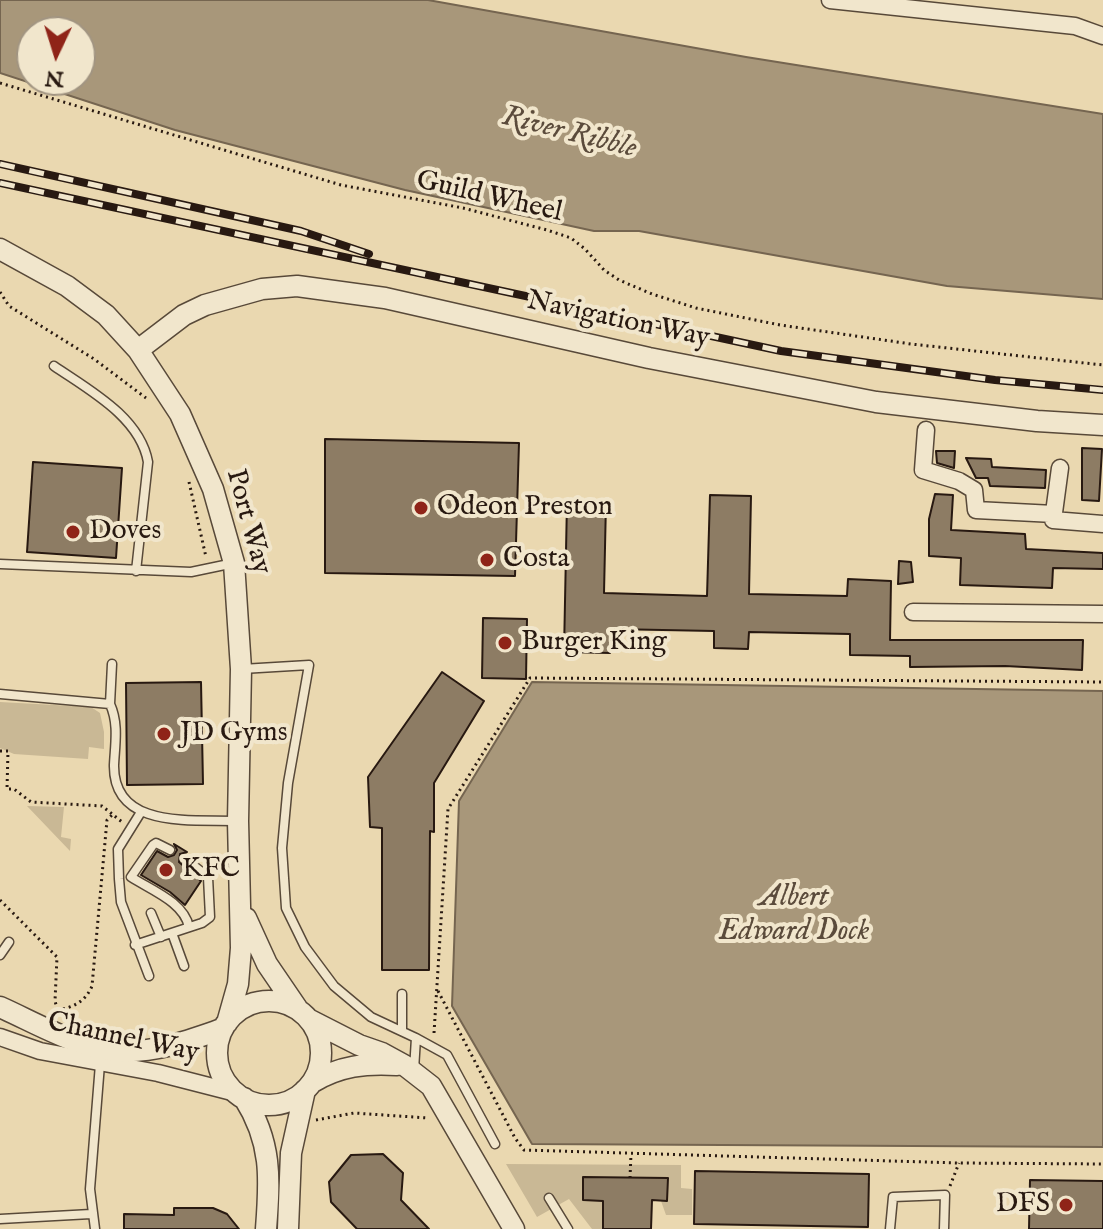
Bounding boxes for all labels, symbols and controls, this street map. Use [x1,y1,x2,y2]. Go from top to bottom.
north arrow [16,16,96,96]
text: N [44,63,65,93]
water label: River Ribble [498,100,640,168]
street label: Guild Wheel [413,165,565,231]
street label: Navigation Way [524,285,712,357]
street label: Port Way [217,466,277,578]
place label: Odeon Preston [437,491,613,525]
marker: Odeon Preston [412,499,430,517]
place label: Doves [89,515,161,549]
marker: Doves [64,523,82,541]
place label: Costa [503,543,570,577]
marker: Costa [478,551,496,569]
place label: Burger King [521,626,667,660]
marker: Burger King [496,634,514,652]
place label: JD Gyms [180,717,288,751]
marker: JD Gyms [155,725,173,743]
place label: KFC [182,853,240,887]
marker: KFC [157,861,175,879]
water label: Albert Edward Dock [719,881,869,952]
street label: Channel Way [44,1007,202,1071]
place label: DFS [996,1188,1050,1222]
marker: DFS [1057,1196,1075,1214]

